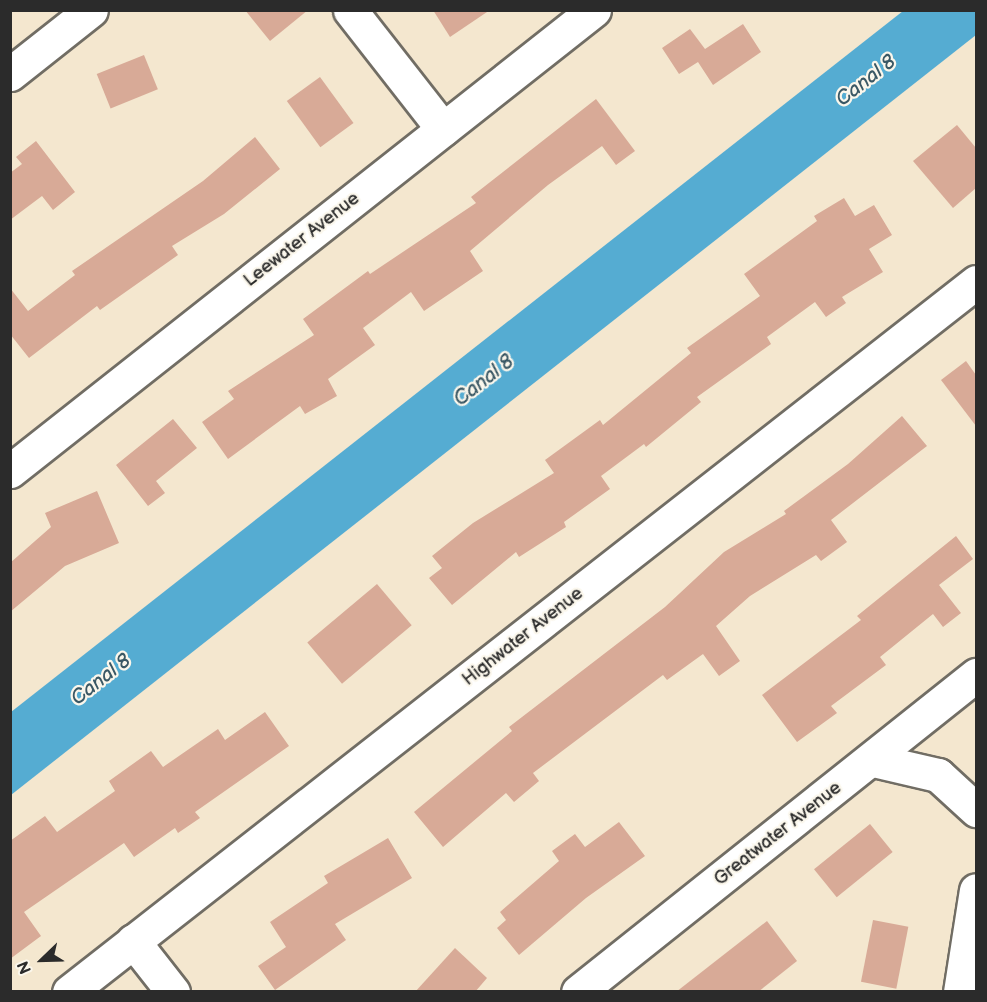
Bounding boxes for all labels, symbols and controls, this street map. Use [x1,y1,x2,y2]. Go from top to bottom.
water label: Canal 8 [831,50,901,112]
street label: Leewater Avenue [240,188,364,292]
water label: Canal 8 [449,350,519,412]
street label: Highwater Avenue [458,583,588,691]
water label: Canal 8 [66,649,136,711]
street label: Greatwater Avenue [710,778,846,890]
north arrow [12,930,72,990]
text: N [14,958,36,976]

